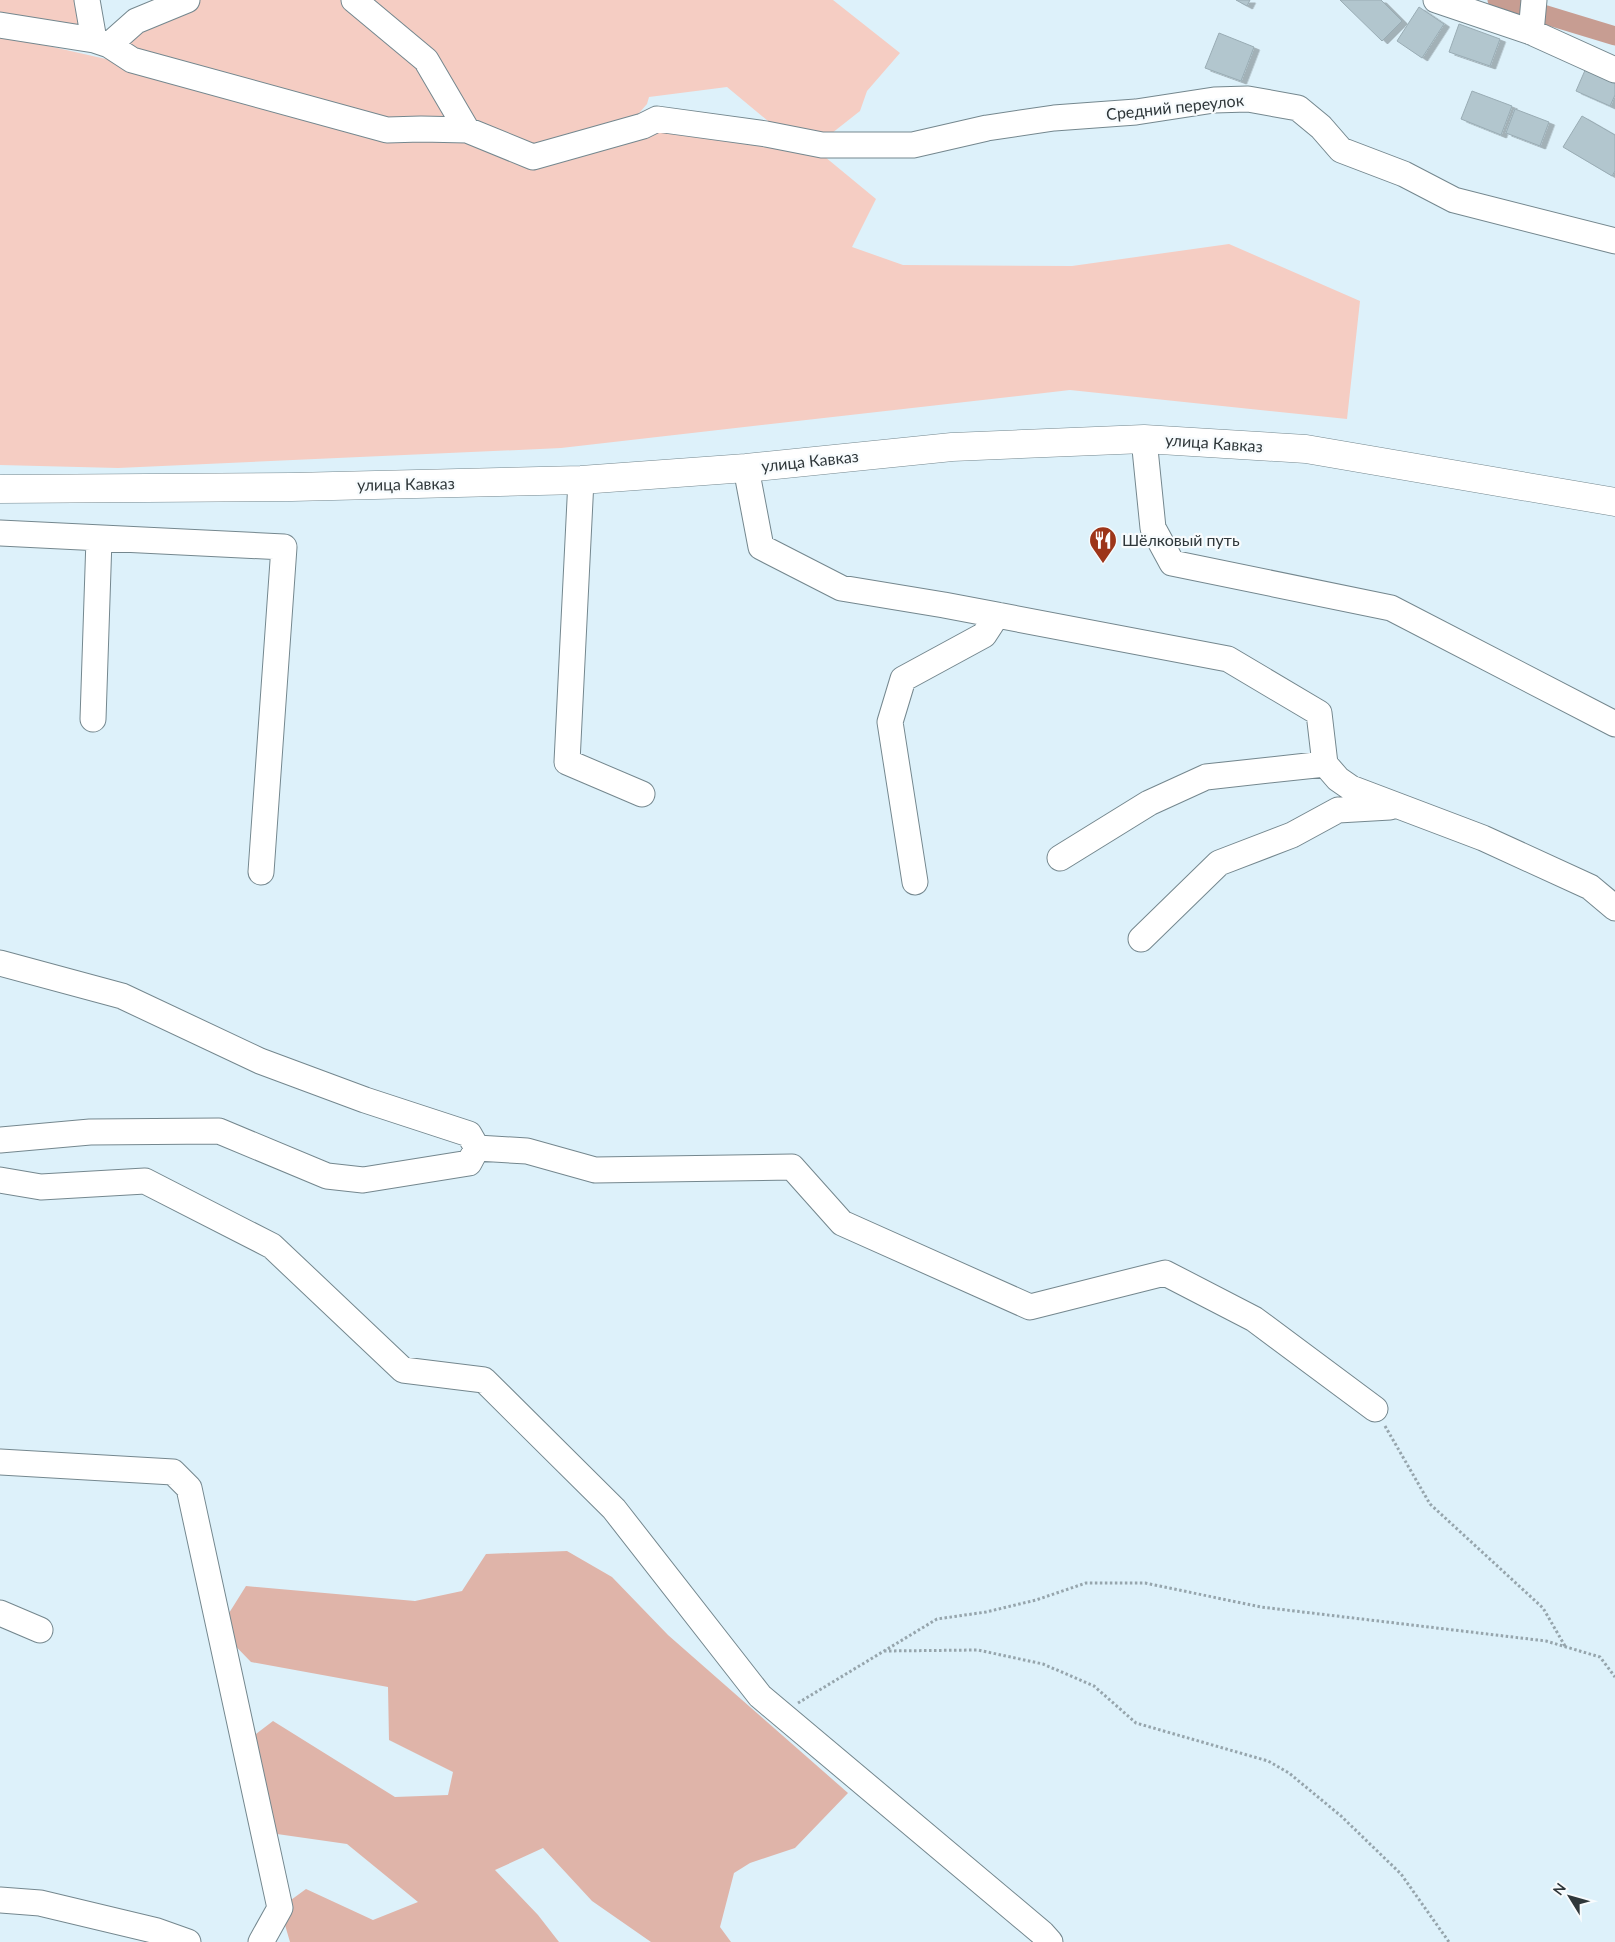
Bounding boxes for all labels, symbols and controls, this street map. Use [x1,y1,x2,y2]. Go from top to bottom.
street label: Средний переулок [1105,90,1245,123]
street label: улица Кавказ [1165,430,1263,455]
street label: улица Кавказ [760,446,860,475]
street label: улица Кавказ [357,473,455,494]
restaurant icon: Шёлковый путь [1088,525,1118,564]
place label: Шёлковый путь [1122,530,1240,549]
north arrow [1545,1872,1595,1922]
text: N [1549,1879,1569,1898]

